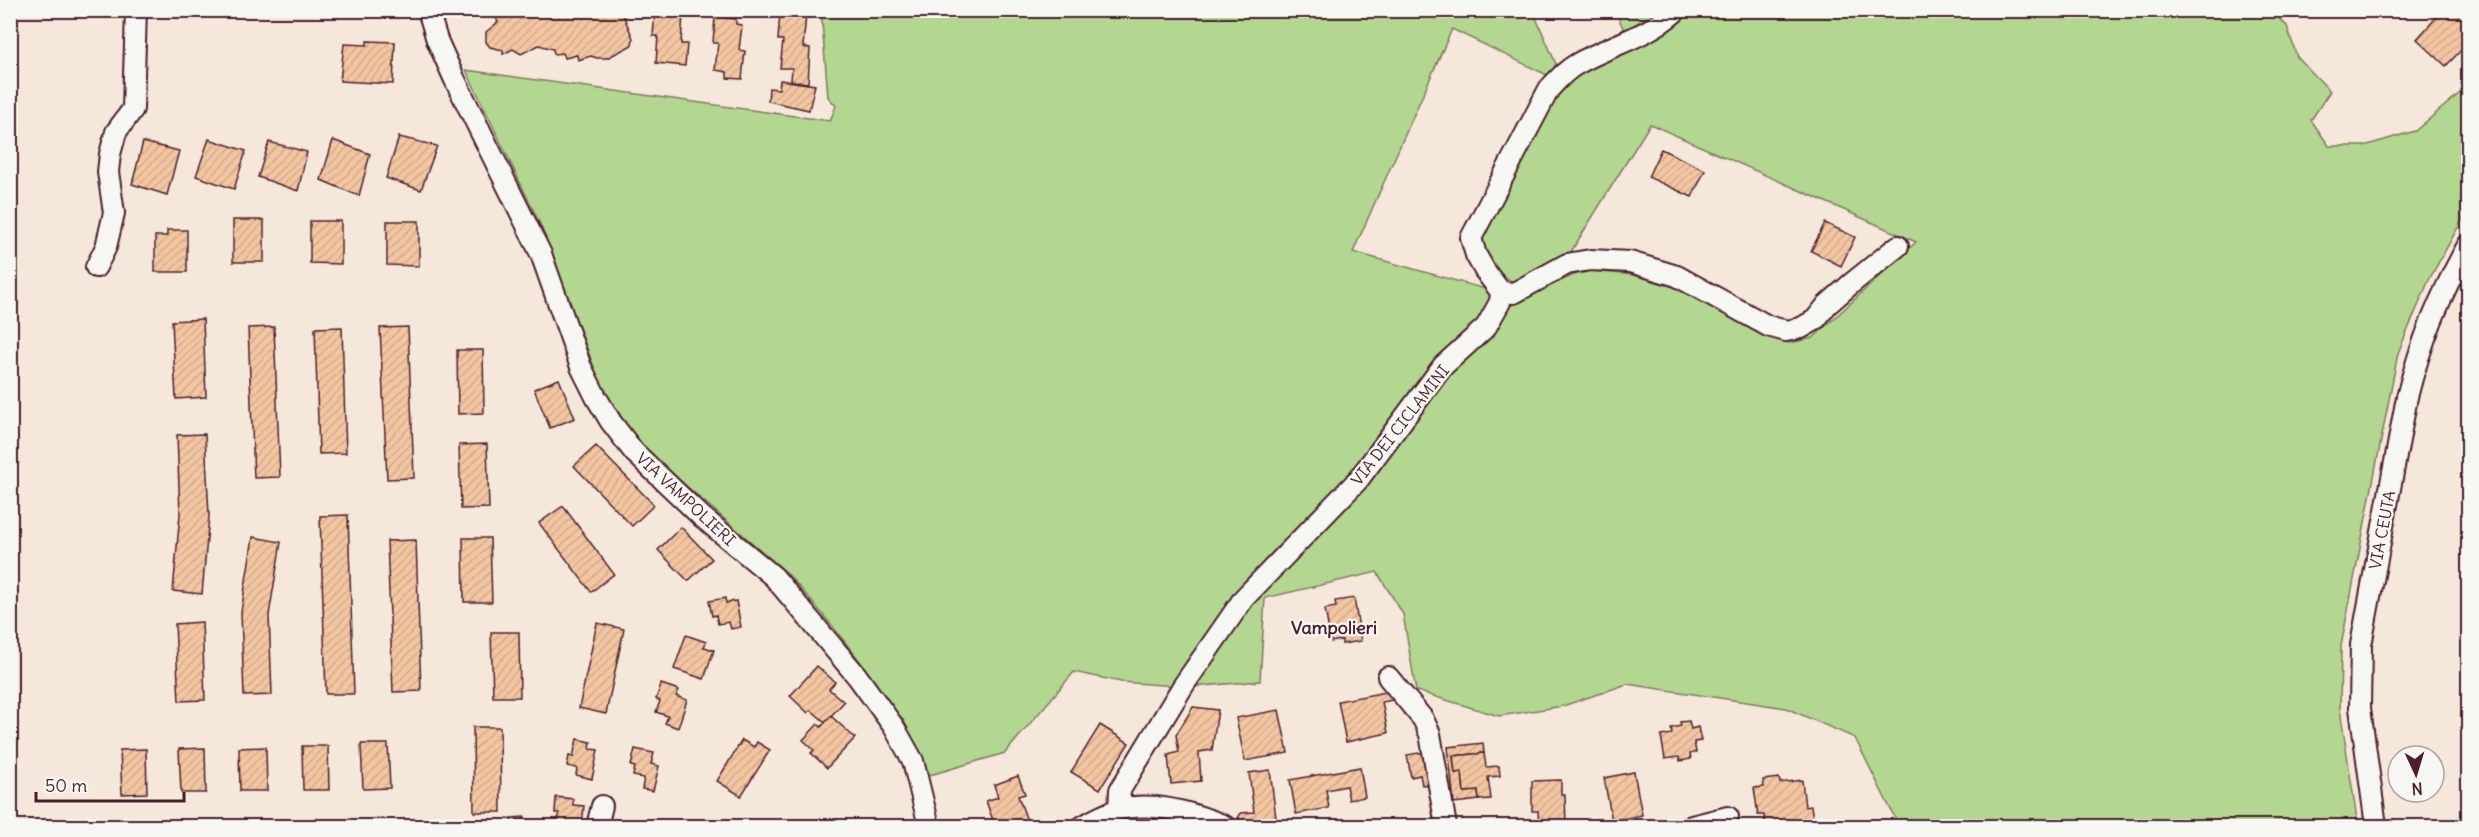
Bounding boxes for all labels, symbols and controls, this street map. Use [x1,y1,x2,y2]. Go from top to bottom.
street label: VIA DEI CICLAMINI [1347,361,1453,489]
street label: VIA VAMPOLIERI [632,448,740,550]
street label: VIA CEUTA [2365,489,2399,571]
district label: Vampolieri [1291,616,1377,639]
north arrow [2386,744,2446,804]
scale bar [36,765,184,803]
text: 50 m [45,774,87,797]
text: N [2411,779,2423,799]

